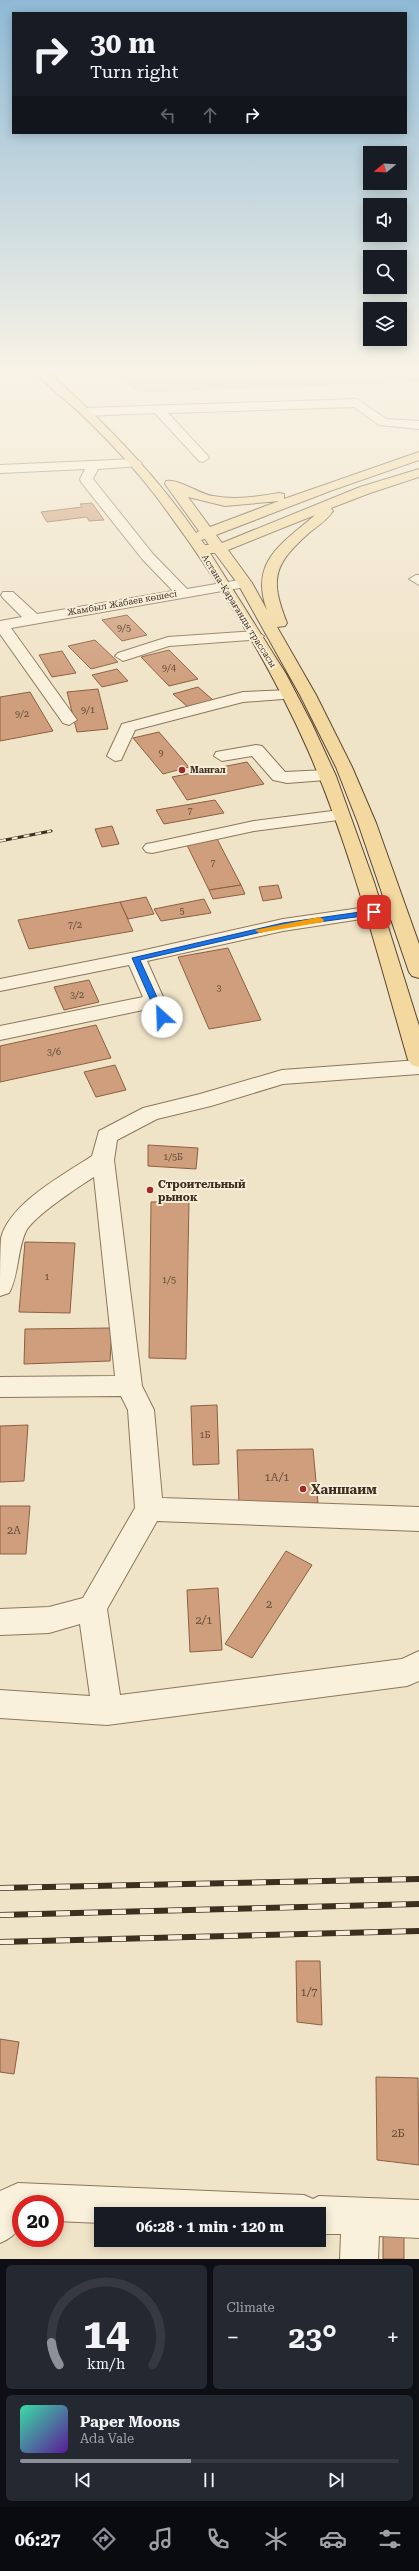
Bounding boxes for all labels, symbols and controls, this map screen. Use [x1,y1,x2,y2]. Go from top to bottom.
text: 30 m [90,27,155,60]
icon: right [24,28,76,80]
text: Turn right [90,61,178,82]
icon: left [157,104,179,126]
icon: ahead [199,104,221,126]
icon: right [241,104,263,126]
north arrow [363,146,407,190]
map controls [363,146,407,346]
button: sound [363,198,407,242]
button: search [363,250,407,294]
button: layers [363,302,407,346]
street label: Астана-Қарағанды трассасы [200,553,278,670]
street label: Жамбыл Жабаев көшесі [66,588,178,618]
house number: 9/5 [117,623,131,633]
house number: 9/4 [162,663,176,673]
house number: 9/1 [81,705,95,715]
house number: 9/2 [15,709,29,719]
house number: 9 [158,748,164,758]
marker: Мангал [177,765,187,775]
place label: Мангал [190,765,226,775]
house number: 7 [187,806,193,816]
house number: 7 [210,858,216,868]
pin [357,895,391,929]
icon: arrive [363,901,385,923]
house number: 5 [179,906,185,916]
house number: 7/2 [68,920,82,930]
house number: 3 [216,983,222,993]
house number: 3/2 [70,990,84,1000]
position arrow [141,996,183,1038]
house number: 3/6 [47,1047,61,1057]
house number: 1/5Б [163,1152,183,1162]
place label: Строительный рынок [158,1178,246,1204]
marker: Строительный рынок [145,1185,155,1195]
house number: 1 [44,1272,50,1282]
house number: 1/5 [162,1275,176,1285]
house number: 1Б [200,1430,211,1440]
house number: 1А/1 [264,1471,290,1484]
place label: Ханшаим [311,1482,377,1497]
marker: Ханшаим [298,1484,308,1494]
house number: 2А [7,1524,21,1537]
house number: 2 [266,1598,272,1611]
house number: 2/1 [196,1614,212,1627]
house number: 1/7 [301,1986,317,1999]
house number: 2Б [391,2127,405,2140]
speed limit sign: 20 [12,2195,64,2247]
text: 06:28 · 1 min · 120 m [136,2218,284,2236]
text: Climate [227,2300,275,2315]
text: 14 [83,2309,130,2358]
text: 23° [288,2320,337,2355]
text: − [227,2325,239,2350]
text: + [387,2325,399,2350]
text: km/h [87,2356,125,2372]
text: Paper Moons [80,2413,180,2431]
text: Ada Vale [80,2431,134,2446]
icon: previous [72,2469,94,2491]
icon: pause [198,2469,220,2491]
icon: next [325,2469,347,2491]
icon: directions [90,2525,118,2553]
icon: music [147,2525,175,2553]
icon: phone [204,2525,232,2553]
icon: climate [262,2525,290,2553]
icon: car [319,2525,347,2553]
icon: filters [376,2525,404,2553]
text: 06:27 [15,2529,61,2550]

